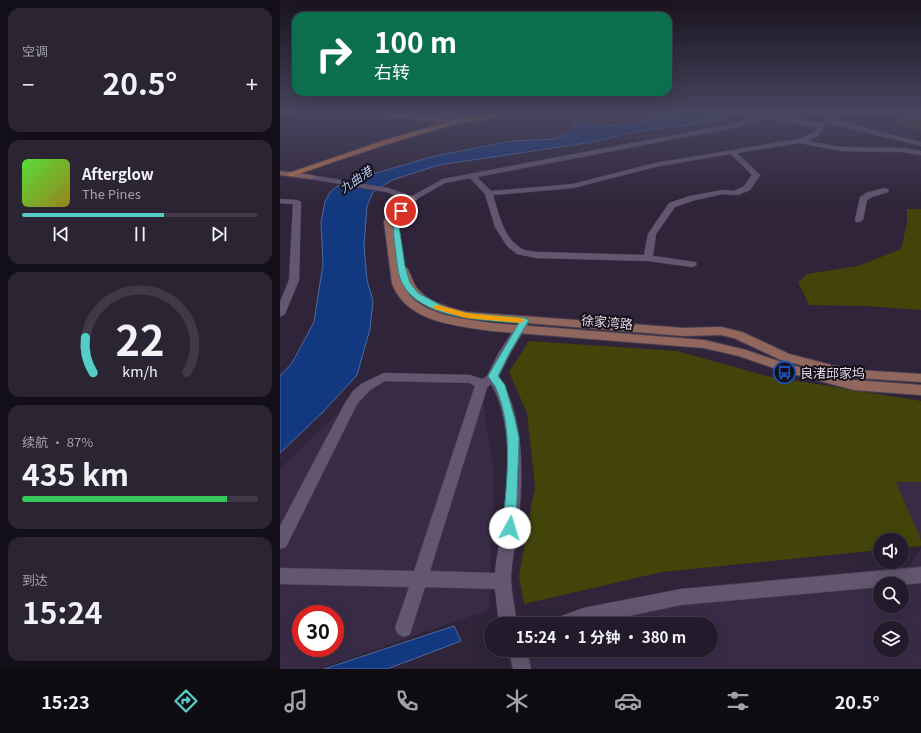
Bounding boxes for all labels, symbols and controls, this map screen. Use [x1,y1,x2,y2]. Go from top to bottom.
text: 100 m [374,21,457,61]
icon: right [308,28,360,80]
text: 空调 [22,41,48,60]
text: 右转 [374,58,410,84]
text: 20.5° [103,60,177,104]
text: − [22,67,34,99]
text: + [246,67,258,99]
water label: 九曲港 [335,161,376,196]
text: Afterglow [82,163,154,184]
text: The Pines [82,184,141,203]
pin [384,194,418,228]
icon: arrive [390,200,412,222]
icon: previous [50,223,72,245]
icon: pause [129,223,151,245]
icon: next [208,223,230,245]
text: 22 [115,307,165,367]
street label: 徐家湾路 [580,310,634,333]
text: km/h [122,359,158,380]
bus stop icon: 良渚邱家坞 [771,360,797,386]
place label: 良渚邱家坞 [800,363,865,382]
text: 续航 · 87% [22,432,93,451]
text: 435 km [22,451,129,495]
position arrow [489,507,531,549]
map controls [873,533,909,657]
button: sound [873,533,909,569]
text: 到达 [22,570,48,589]
button: search [873,577,909,613]
text: 15:24 [22,589,103,633]
speed limit sign: 30 [292,605,344,657]
button: layers [873,621,909,657]
text: 15:24 · 1 分钟 · 380 m [516,626,686,647]
icon: directions [172,687,200,715]
icon: music [282,687,310,715]
icon: phone [393,687,421,715]
icon: climate [503,687,531,715]
icon: car [614,687,642,715]
icon: filters [724,687,752,715]
text: 15:23 [41,688,90,714]
text: 20.5° [835,688,880,714]

